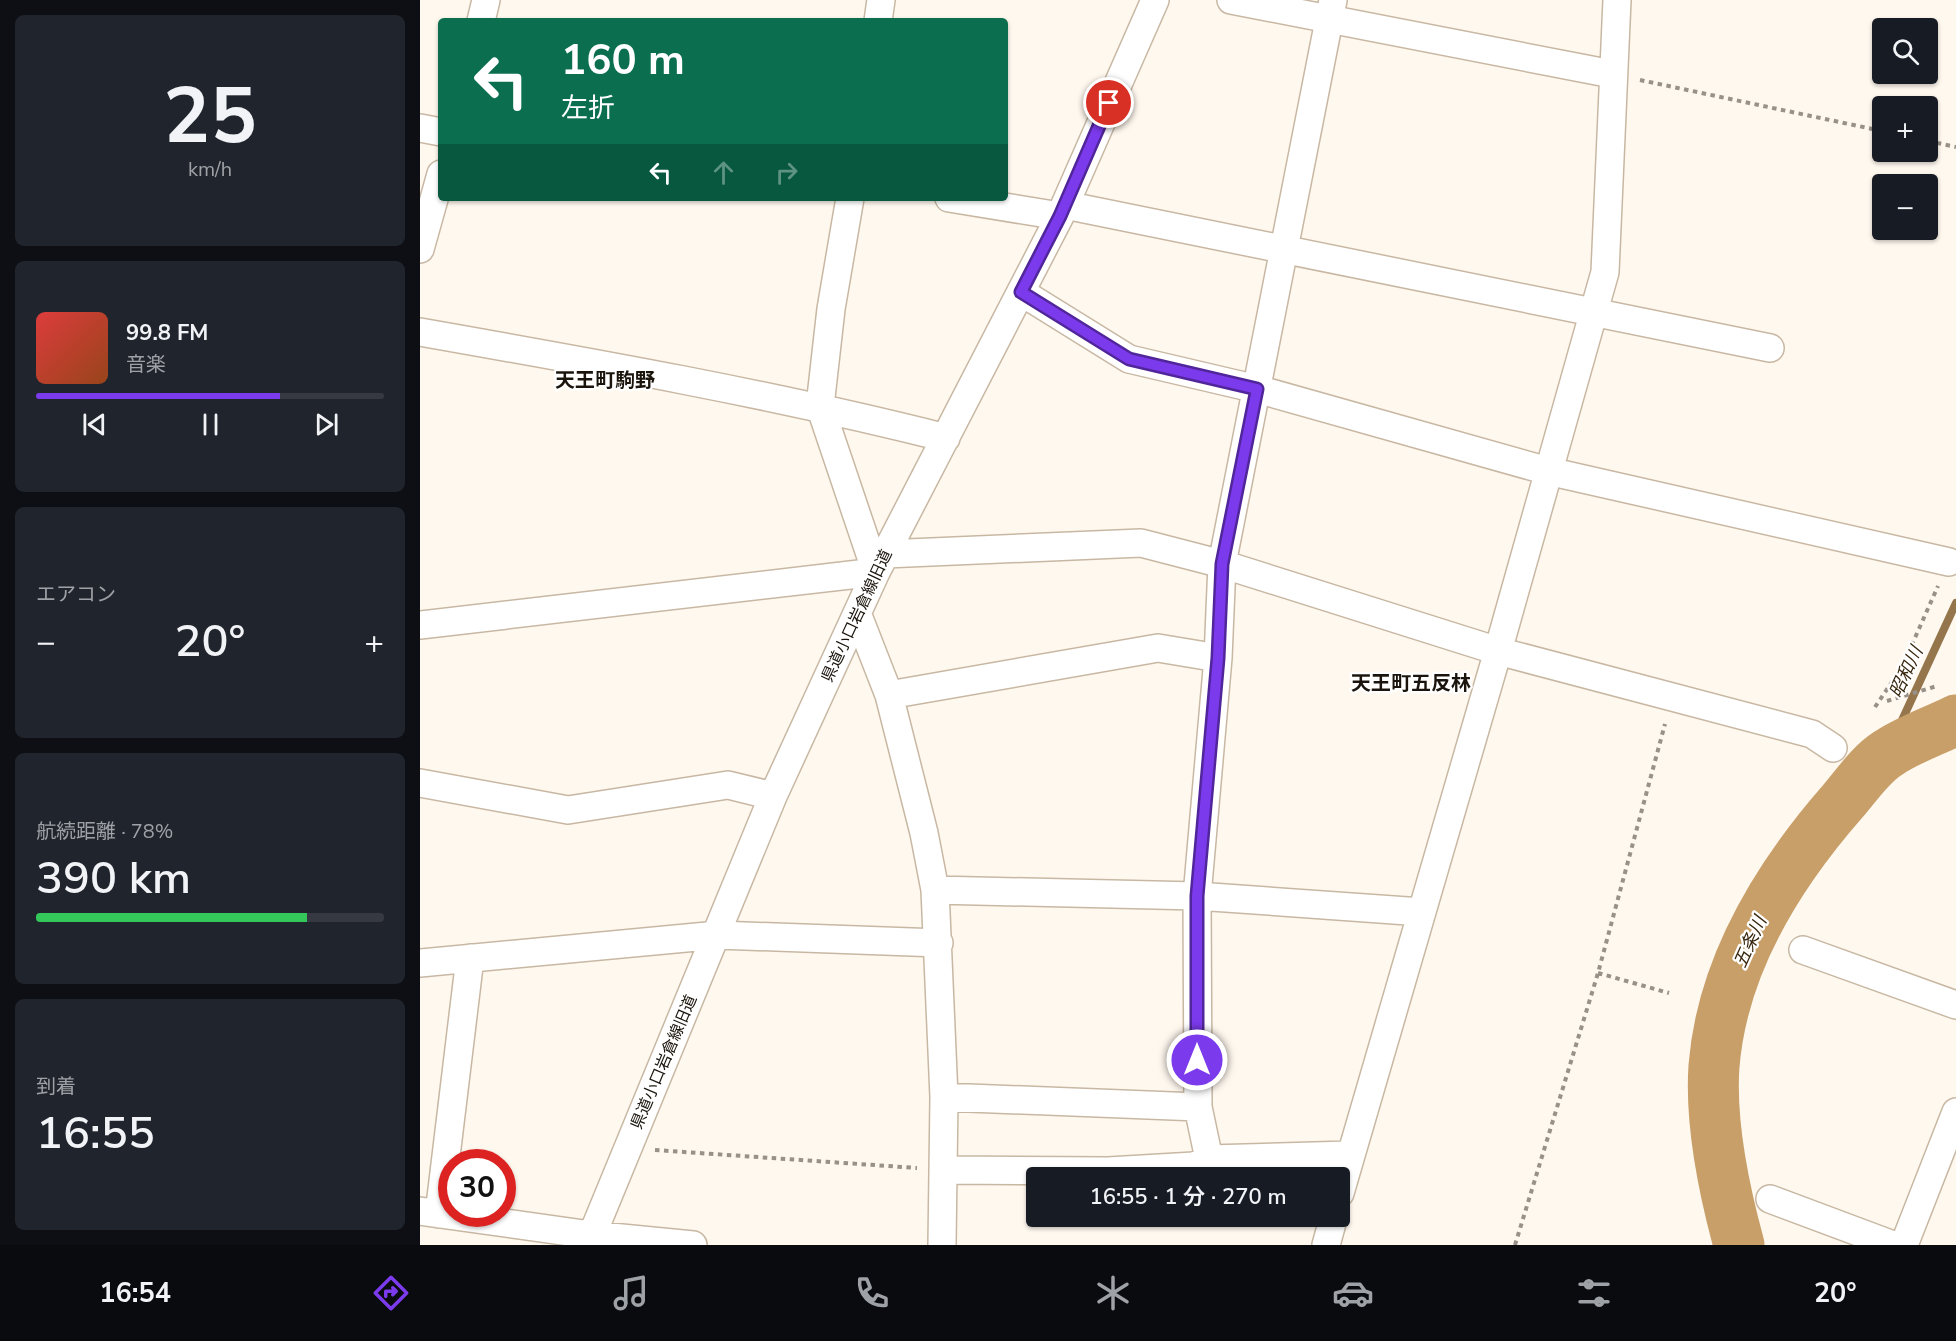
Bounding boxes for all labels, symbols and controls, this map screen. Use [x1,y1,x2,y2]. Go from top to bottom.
map controls [1872,18,1938,240]
button: search [1872,18,1938,84]
text: 160 m [561,32,685,89]
icon: left [462,42,540,120]
text: 25 [163,63,257,170]
pin [1083,77,1134,128]
icon: arrive [1092,86,1125,119]
text: 左折 [561,90,615,127]
button: + [1872,96,1938,162]
text: km/h [188,156,232,183]
icon: left [644,156,677,189]
icon: ahead [707,156,740,189]
icon: right [770,156,803,189]
button: − [1872,174,1938,240]
text: 99.8 FM [126,318,208,348]
text: 音楽 [126,351,166,378]
district label: 天王町駒野 [555,367,655,394]
icon: previous [78,408,111,441]
icon: pause [194,408,227,441]
icon: next [310,408,343,441]
street label: 県道小口岩倉線旧道 [817,546,897,686]
text: エアコン [36,581,116,608]
text: 20° [175,611,245,672]
text: − [36,620,56,665]
text: + [364,620,384,665]
water label: 昭和川 [1884,641,1929,702]
district label: 天王町五反林 [1351,670,1471,697]
text: 航続距離 · 78% [36,818,173,845]
text: 390 km [36,848,191,909]
water label: 五条川 [1728,911,1773,972]
street label: 県道小口岩倉線旧道 [626,991,702,1133]
position arrow [1165,1028,1229,1092]
text: 到着 [36,1073,76,1100]
text: 16:55 [36,1103,155,1164]
speed limit sign: 30 [438,1149,516,1227]
text: 16:55 · 1 分 · 270 m [1089,1182,1287,1212]
icon: directions [370,1272,412,1314]
icon: music [610,1272,652,1314]
icon: phone [851,1272,893,1314]
icon: climate [1092,1272,1134,1314]
icon: car [1332,1272,1374,1314]
icon: filters [1573,1272,1615,1314]
text: 16:54 [99,1275,171,1312]
text: 20° [1814,1275,1857,1312]

